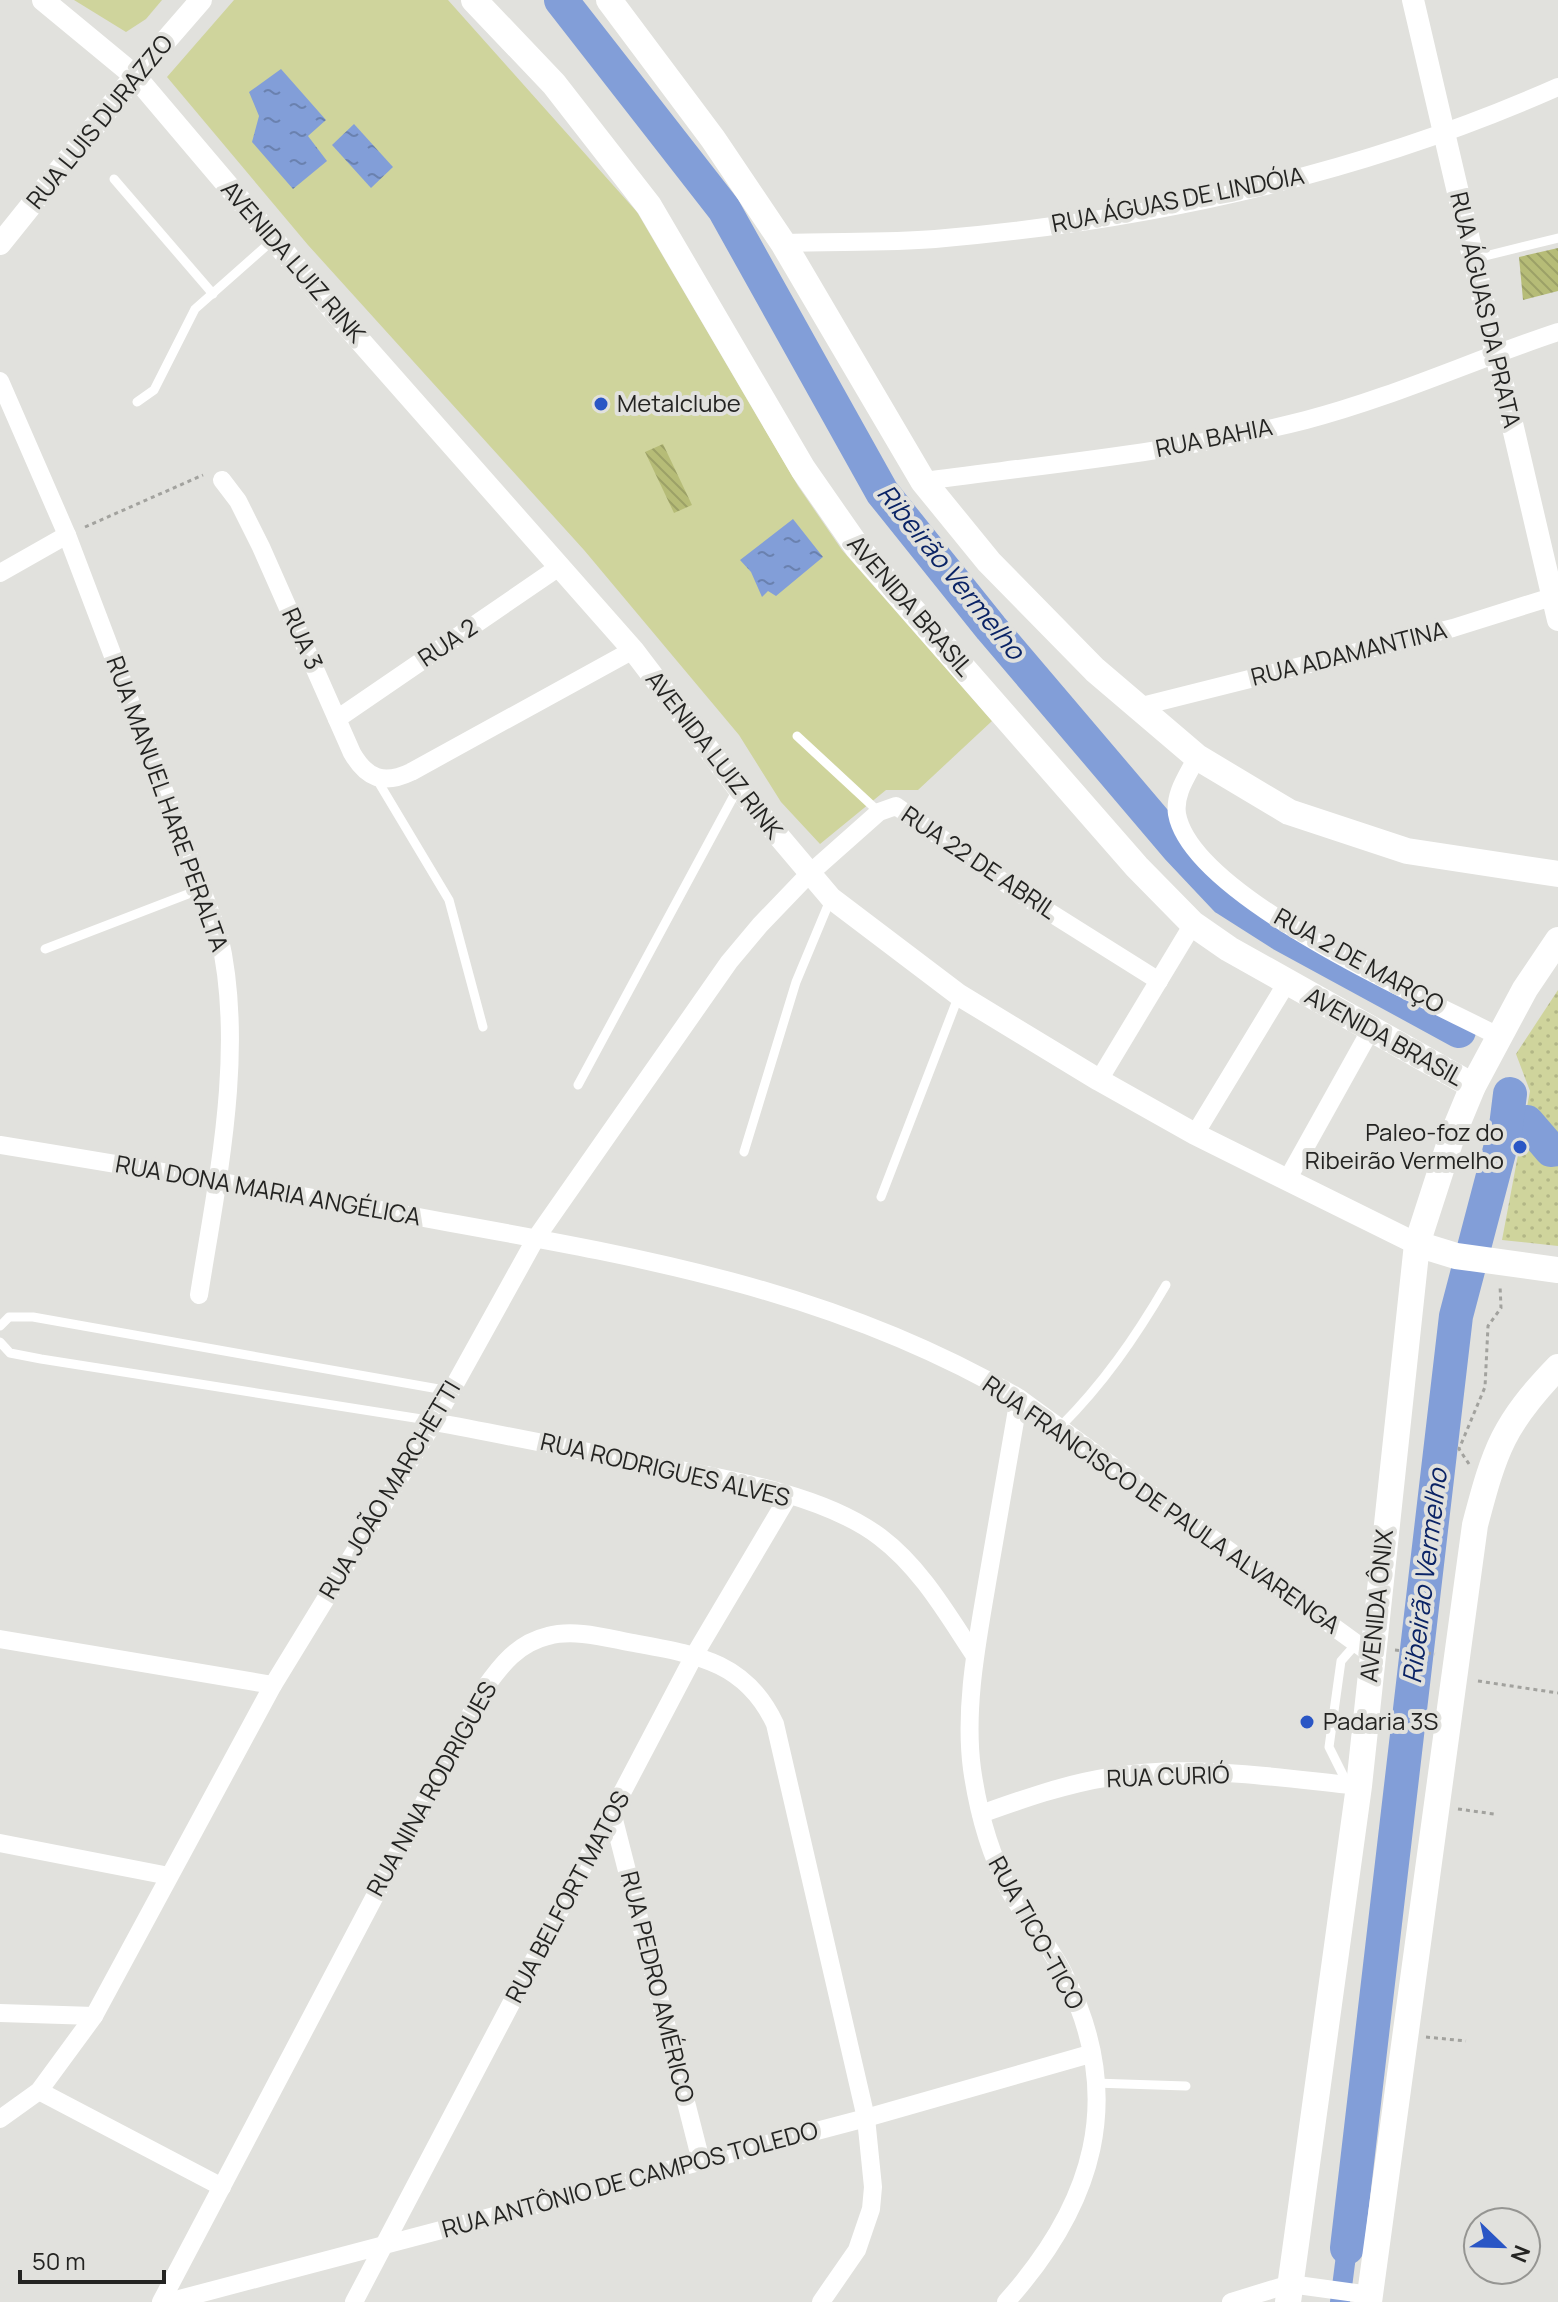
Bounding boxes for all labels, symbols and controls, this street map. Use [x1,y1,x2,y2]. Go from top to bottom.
street label: RUA LUIS DURAZZO [18,27,180,215]
street label: RUA ÁGUAS DE LINDÓIA [1049,158,1307,239]
street label: AVENIDA LUIZ RINK [214,173,374,350]
street label: RUA ÁGUAS DA PRATA [1443,188,1530,431]
place label: Metalclube [617,386,741,419]
marker: Metalclube [592,395,610,413]
street label: RUA BAHIA [1152,409,1275,464]
water label: Ribeirão Vermelho [870,476,1035,668]
street label: AVENIDA BRASIL [841,528,982,682]
street label: RUA 3 [275,602,332,675]
street label: RUA 2 [411,610,483,674]
street label: RUA ADAMANTINA [1247,612,1450,693]
street label: RUA MANUEL HARE PERALTA [100,651,237,956]
street label: AVENIDA LUIZ RINK [639,663,792,846]
street label: RUA 22 DE ABRIL [896,797,1064,926]
street label: RUA 2 DE MARÇO [1269,899,1451,1020]
street label: AVENIDA BRASIL [1300,978,1470,1093]
place label: Paleo-foz do Ribeirão Vermelho [1305,1115,1504,1176]
marker: Paleo-foz do Ribeirão Vermelho [1511,1138,1529,1156]
street label: RUA DONA MARIA ANGÉLICA [113,1146,423,1233]
street label: RUA FRANCISCO DE PAULA ALVARENGA [977,1367,1347,1640]
street label: RUA JOÃO MARCHETTI [310,1374,467,1605]
street label: RUA RODRIGUES ALVES [537,1424,793,1513]
water label: Ribeirão Vermelho [1393,1465,1455,1685]
street label: AVENIDA ÔNIX [1351,1527,1400,1684]
street label: RUA NINA RODRIGUES [358,1675,503,1902]
place label: Padaria 3S [1323,1704,1438,1737]
marker: Padaria 3S [1298,1713,1316,1731]
street label: RUA CURIÓ [1106,1757,1230,1794]
street label: RUA BELFORT MATOS [497,1785,636,2008]
street label: RUA TICO-TICO [982,1850,1093,2015]
street label: RUA PEDRO AMÉRICO [614,1868,703,2106]
street label: RUA ANTÔNIO DE CAMPOS TOLEDO [438,2112,821,2245]
north arrow [1462,2206,1542,2286]
scale bar [20,2234,164,2284]
text: N [1504,2241,1537,2267]
text: 50 m [32,2244,86,2277]

